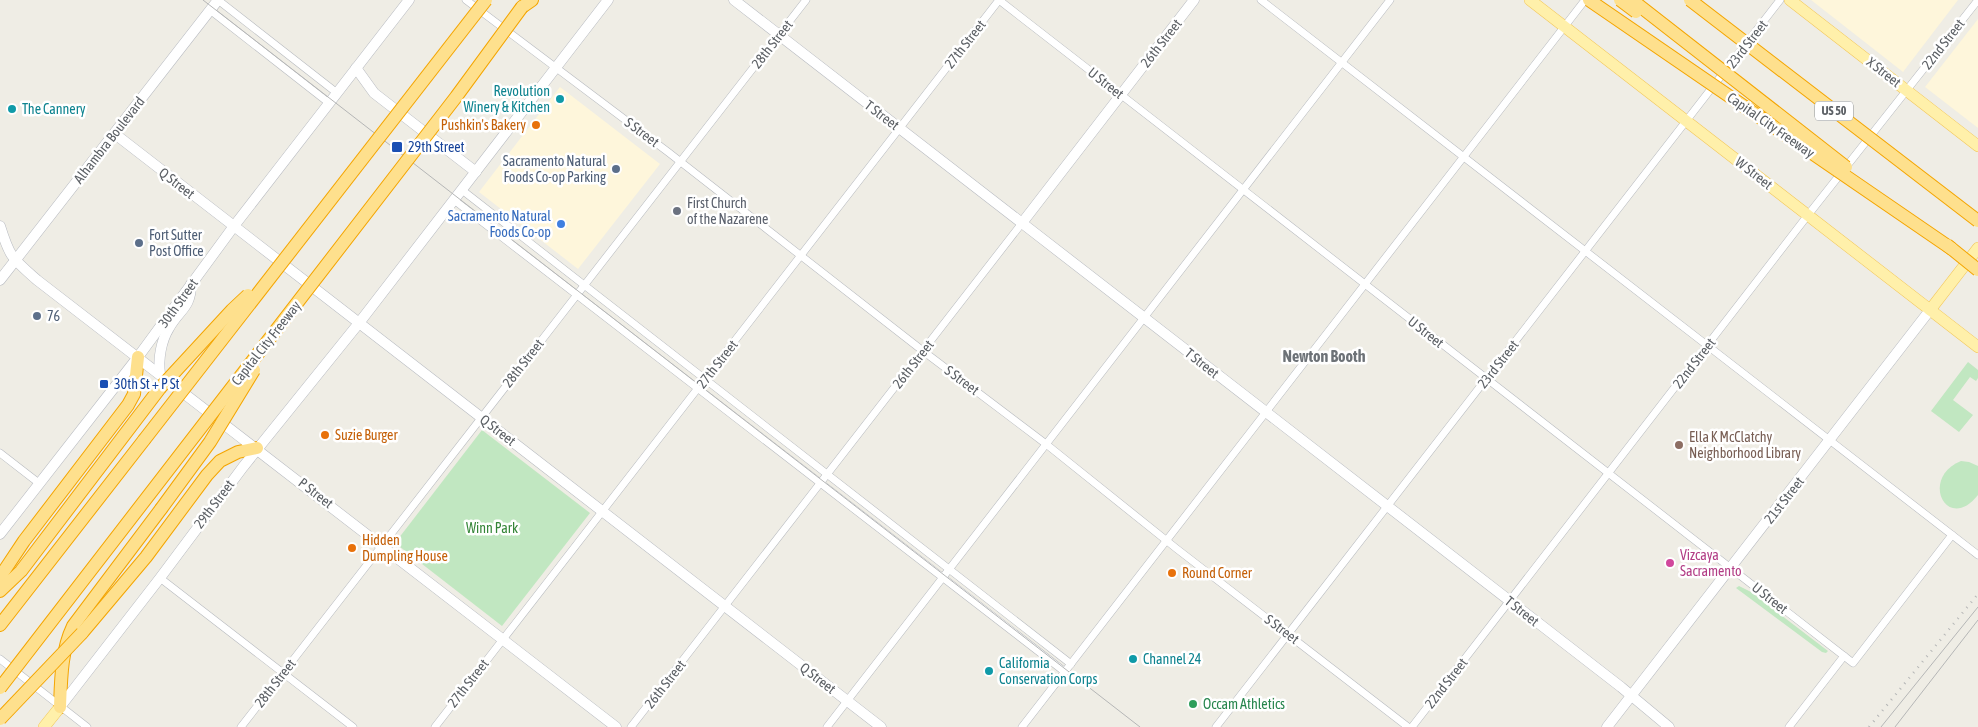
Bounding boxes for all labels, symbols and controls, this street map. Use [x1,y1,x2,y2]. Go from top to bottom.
street label: 26th Street [1137,16,1185,70]
street label: 22nd Street [1918,16,1968,72]
street label: 28th Street [748,17,796,71]
street label: 27th Street [941,17,989,71]
street label: 23rd Street [1723,17,1771,71]
street label: X Street [1864,54,1904,90]
street label: U Street [1085,64,1127,102]
place label: Revolution Winery & Kitchen [463,83,550,115]
street label: Capital City Freeway [1724,89,1818,161]
street label: Alhambra Boulevard [70,93,148,187]
marker: Revolution Winery & Kitchen [554,93,566,105]
street label: T Street [862,97,902,133]
place label: The Cannery [22,101,86,117]
road number: US 50 [1815,102,1853,120]
marker: The Cannery [6,103,18,115]
street label: S Street [622,114,662,150]
place label: Pushkin's Bakery [441,117,526,133]
marker: Pushkin's Bakery [530,119,542,131]
place label: 29th Street [408,139,465,155]
marker: 29th Street [390,140,404,154]
place label: Sacramento Natural Foods Co-op Parking [503,153,606,185]
street label: W Street [1732,154,1776,192]
marker: Sacramento Natural Foods Co-op Parking [610,163,622,175]
street label: Q Street [156,164,198,202]
place label: First Church of the Nazarene [687,195,768,227]
marker: First Church of the Nazarene [671,205,683,217]
place label: Sacramento Natural Foods Co-op [448,208,551,240]
marker: Sacramento Natural Foods Co-op [555,218,567,230]
place label: Fort Sutter Post Office [149,227,204,259]
marker: Fort Sutter Post Office [133,237,145,249]
street label: 30th Street [155,275,201,331]
street label: Capital City Freeway [228,297,304,388]
place label: 76 [47,308,61,324]
marker: 76 [31,310,43,322]
street label: U Street [1405,313,1447,351]
street label: 22nd Street [1669,335,1719,391]
street label: 28th Street [499,336,547,390]
street label: 27th Street [693,337,741,391]
street label: 26th Street [889,337,937,391]
street label: 23rd Street [1474,337,1522,391]
street label: T Street [1182,345,1222,381]
district label: Newton Booth [1282,347,1366,365]
street label: S Street [942,362,982,398]
place label: 30th St + P St [114,376,180,392]
marker: 30th St + P St [98,378,110,390]
street label: Q Street [477,411,519,449]
place label: Suzie Burger [335,427,398,443]
marker: Suzie Burger [319,429,331,441]
place label: Ella K McClatchy Neighborhood Library [1689,429,1801,461]
marker: Ella K McClatchy Neighborhood Library [1673,439,1685,451]
street label: 21st Street [1761,473,1807,527]
street label: P Street [296,475,336,511]
street label: 29th Street [191,477,237,531]
park label: Winn Park [466,520,518,536]
place label: Hidden Dumpling House [362,532,448,564]
marker: Hidden Dumpling House [346,542,358,554]
place label: Vizcaya Sacramento [1680,547,1742,579]
marker: Vizcaya Sacramento [1664,557,1676,569]
place label: Round Corner [1182,565,1253,581]
marker: Round Corner [1166,567,1178,579]
street label: U Street [1749,579,1791,617]
street label: T Street [1502,593,1542,629]
street label: S Street [1262,611,1302,647]
place label: Channel 24 [1143,651,1202,667]
marker: Channel 24 [1127,653,1139,665]
place label: California Conservation Corps [999,655,1097,687]
street label: 22nd Street [1421,655,1471,711]
street label: 28th Street [251,656,299,710]
street label: 27th Street [444,656,492,710]
street label: 26th Street [641,657,689,711]
street label: Q Street [797,659,839,697]
marker: California Conservation Corps [983,665,995,677]
place label: Occam Athletics [1203,696,1285,712]
marker: Occam Athletics [1187,698,1199,710]

